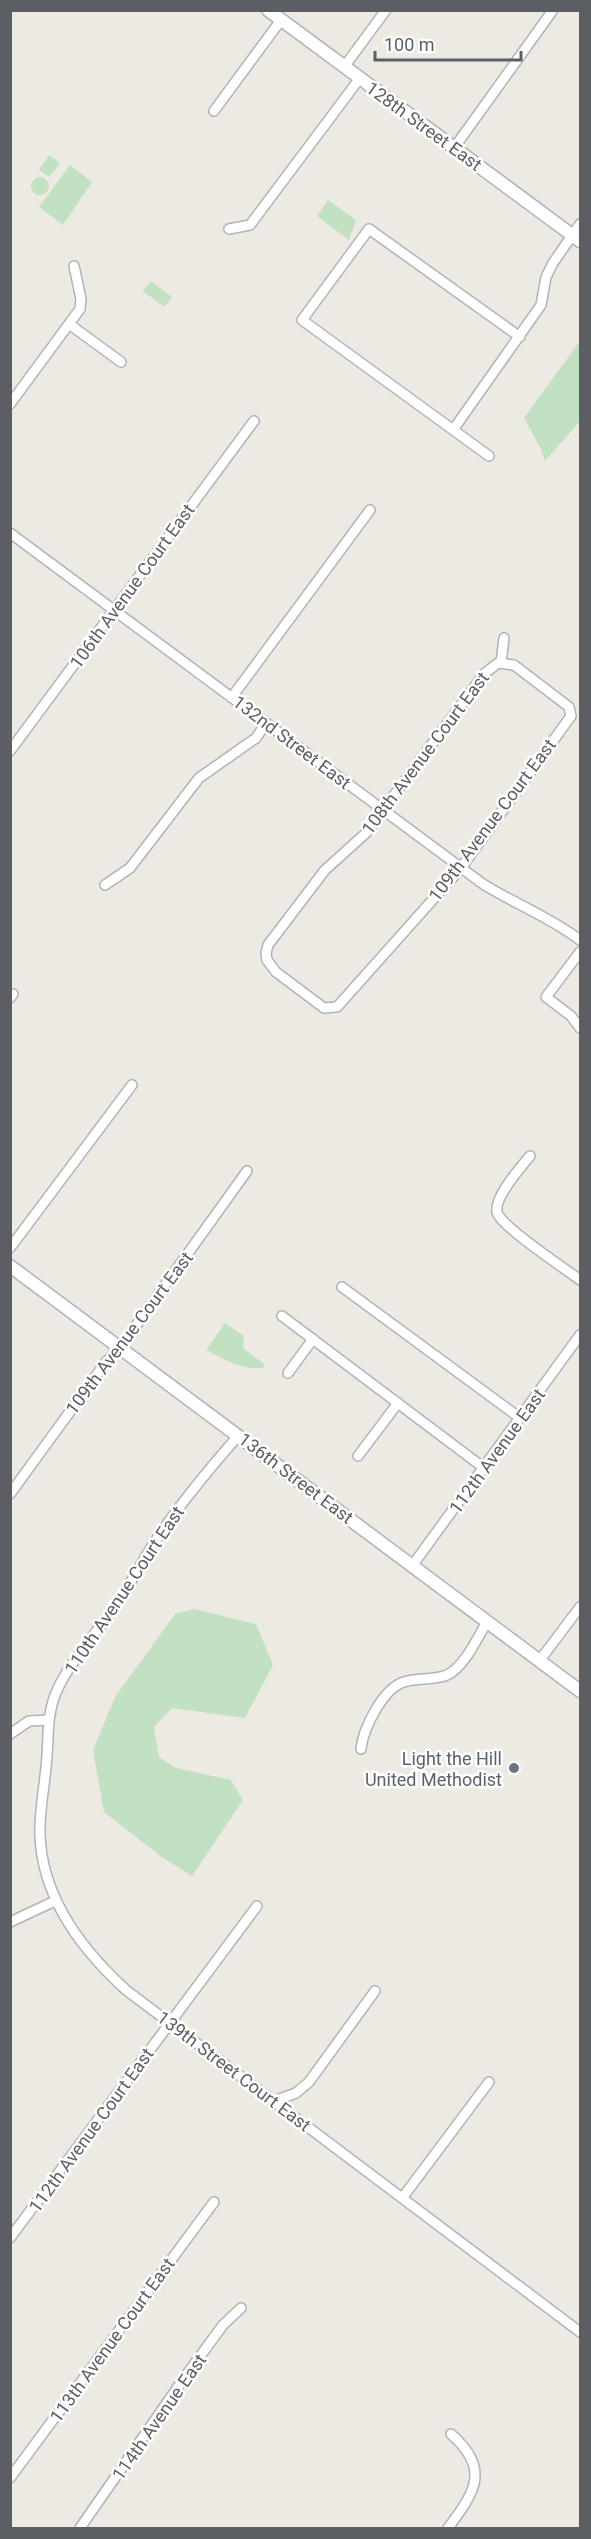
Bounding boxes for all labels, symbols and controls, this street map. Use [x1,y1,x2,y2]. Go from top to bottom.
scale bar [375,24,520,62]
text: 100 m [384,34,435,55]
street label: 128th Street East [362,77,486,175]
street label: 106th Avenue Court East [65,500,199,672]
street label: 108th Avenue Court East [357,668,493,838]
street label: 132nd Street East [229,691,355,793]
street label: 109th Avenue Court East [424,735,560,905]
street label: 109th Avenue Court East [61,1248,197,1418]
street label: 112th Avenue East [445,1384,549,1518]
street label: 136th Street East [235,1428,357,1528]
street label: 110th Avenue Court East [60,1502,188,1678]
place label: Light the Hill United Methodist [365,1748,502,1790]
marker: Light the Hill United Methodist [507,1761,521,1775]
street label: 139th Street Court East [153,2006,315,2136]
street label: 112th Avenue Court East [24,2044,158,2216]
street label: 113th Avenue Court East [45,2254,179,2426]
street label: 114th Avenue East [108,2350,210,2484]

